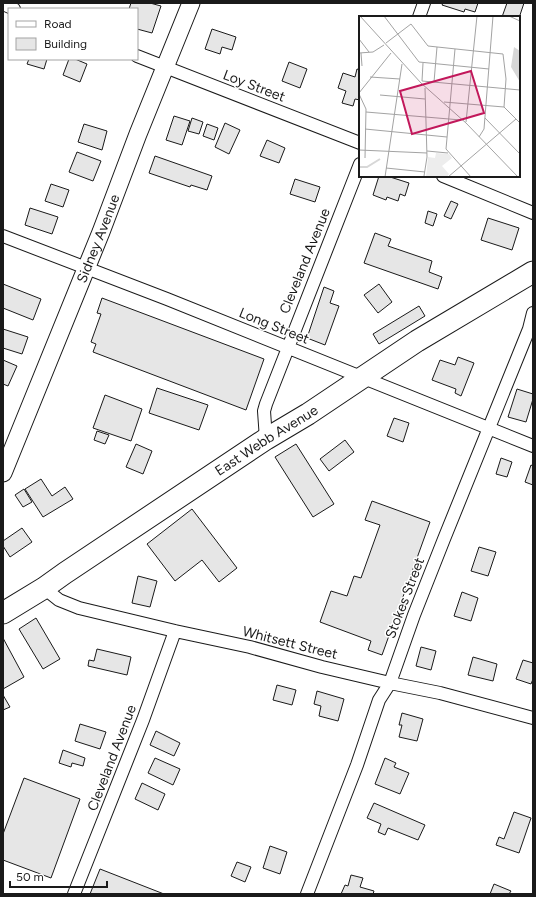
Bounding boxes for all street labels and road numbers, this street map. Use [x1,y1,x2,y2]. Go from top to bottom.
street label: Loy Street [220,66,288,106]
street label: Sidney Avenue [73,192,123,285]
street label: Cleveland Avenue [276,205,334,316]
street label: Long Street [236,304,312,348]
street label: East Webb Avenue [212,401,321,479]
street label: Stokes Street [382,555,428,641]
street label: Whitsett Street [241,623,339,663]
street label: Cleveland Avenue [84,702,140,814]

